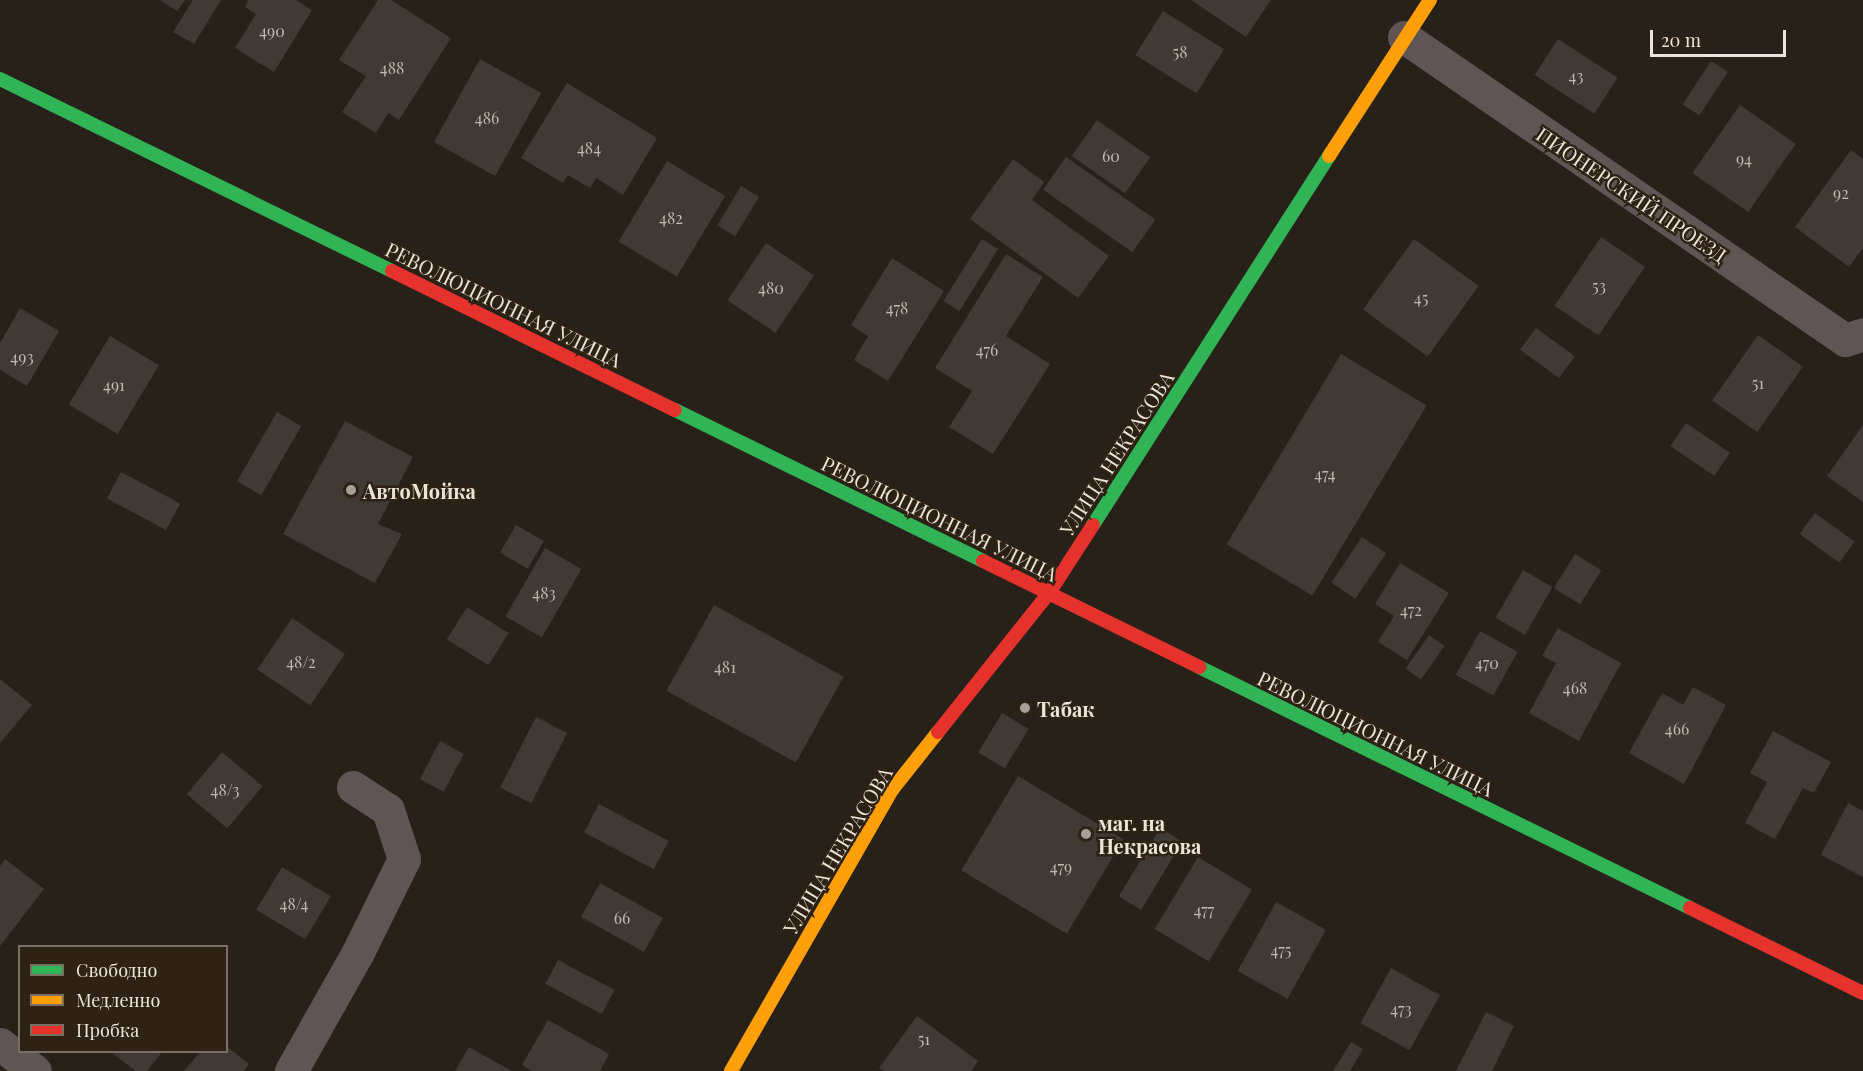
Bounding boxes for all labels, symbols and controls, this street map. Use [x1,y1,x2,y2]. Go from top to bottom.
scale bar [1653,18,1790,56]
house number: 490 [259,21,285,41]
text: 20 m [1661,28,1701,52]
house number: 58 [1173,42,1187,62]
house number: 488 [380,58,404,78]
house number: 43 [1569,66,1583,86]
house number: 486 [475,108,499,128]
street label: ПИОНЕРСКИЙ ПРОЕЗД [1532,121,1732,267]
house number: 484 [577,138,601,158]
house number: 60 [1102,146,1120,166]
house number: 94 [1736,149,1752,169]
house number: 92 [1833,183,1849,203]
house number: 482 [659,208,683,228]
street label: РЕВОЛЮЦИОННАЯ УЛИЦА [382,236,626,372]
house number: 53 [1592,276,1606,296]
house number: 480 [758,278,784,298]
house number: 45 [1414,288,1428,308]
house number: 478 [886,298,908,318]
house number: 476 [976,340,998,360]
house number: 493 [10,347,34,367]
street label: УЛИЦА НЕКРАСОВА [1054,366,1178,540]
house number: 51 [1752,373,1764,393]
house number: 491 [103,375,125,395]
street label: РЕВОЛЮЦИОННАЯ УЛИЦА [818,450,1062,586]
house number: 474 [1314,464,1336,484]
place label: АвтоМойка [363,478,476,502]
marker: АвтоМойка [344,483,358,497]
house number: 483 [532,583,556,603]
house number: 472 [1400,600,1422,620]
house number: 48/2 [286,652,316,672]
house number: 470 [1475,653,1499,673]
house number: 481 [714,657,736,677]
street label: РЕВОЛЮЦИОННАЯ УЛИЦА [1254,665,1498,801]
house number: 468 [1563,678,1587,698]
place label: Табак [1037,696,1095,720]
marker: Табак [1018,701,1032,715]
house number: 466 [1665,719,1689,739]
street label: УЛИЦА НЕКРАСОВА [777,762,897,938]
house number: 48/3 [210,780,240,800]
place label: маг. на Некрасова [1098,810,1201,857]
marker: маг. на Некрасова [1079,827,1093,841]
house number: 479 [1050,857,1072,877]
house number: 48/4 [280,894,308,914]
house number: 477 [1194,900,1214,920]
house number: 66 [614,908,630,928]
house number: 475 [1271,940,1291,960]
legend [18,945,228,1053]
text: Свободно [76,958,157,982]
text: Медленно [76,988,160,1012]
house number: 473 [1390,999,1412,1019]
text: Пробка [76,1018,139,1042]
house number: 51 [918,1029,930,1049]

